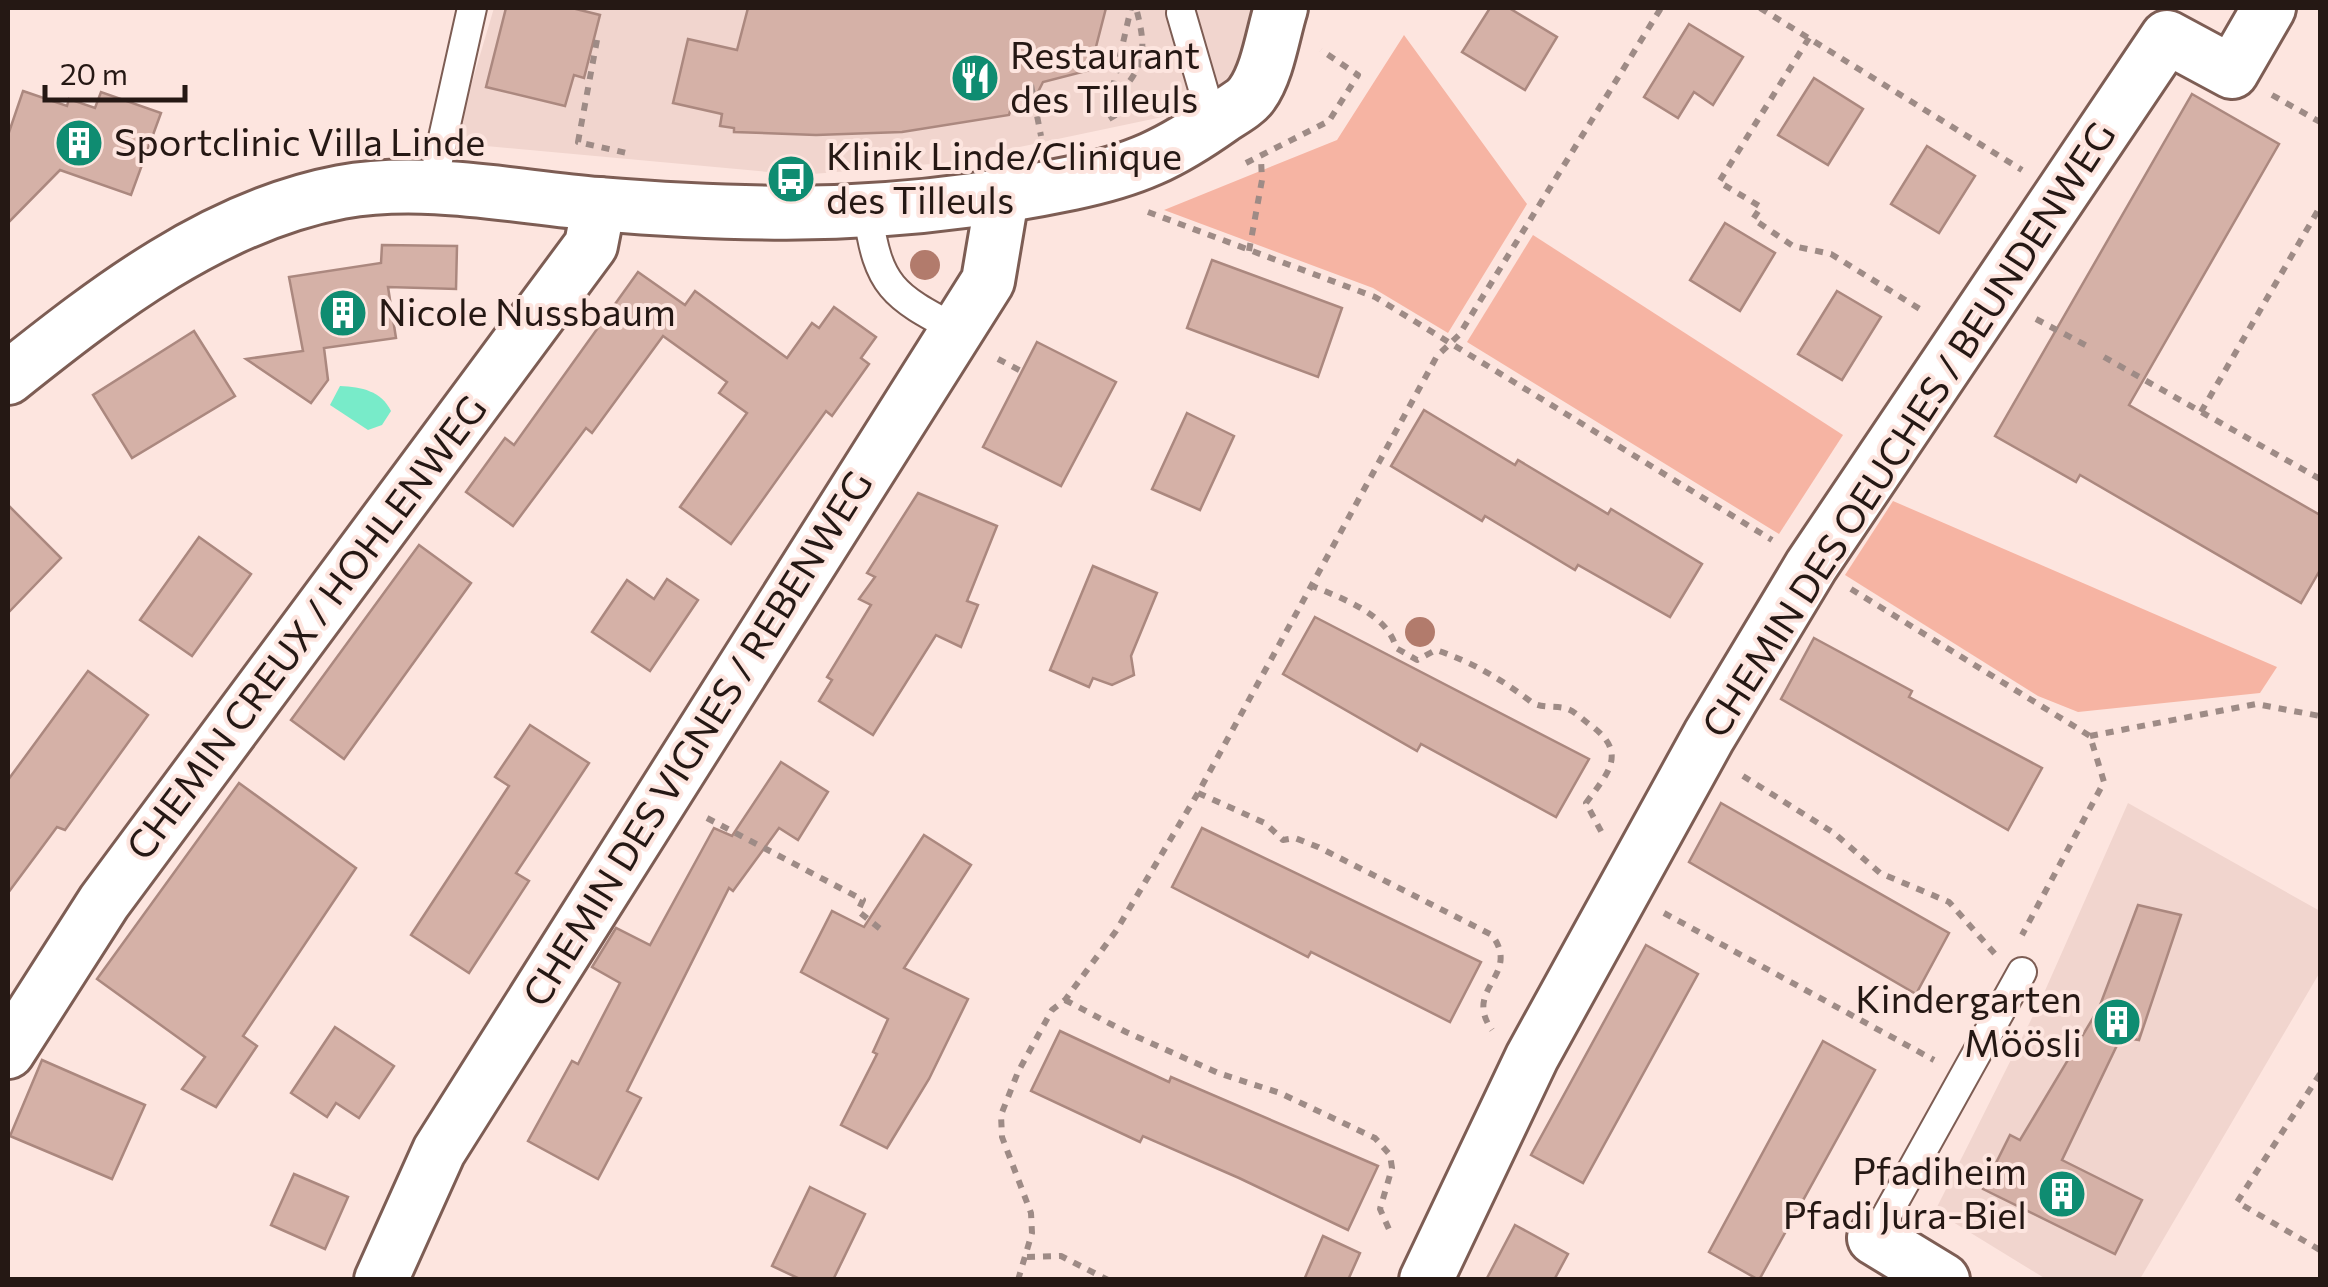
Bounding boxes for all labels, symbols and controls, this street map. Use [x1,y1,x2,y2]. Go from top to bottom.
place label: Restaurant des Tilleuls [1010,30,1200,121]
scale bar [45,40,185,102]
restaurant icon: Restaurant des Tilleuls [949,52,1001,104]
text: 20 m [60,54,128,91]
street label: CHEMIN DES OEUCHES / BEUNDENWEG [1690,112,2124,745]
building icon: Sportclinic Villa Linde [53,117,105,169]
place label: Sportclinic Villa Linde [114,117,485,164]
place label: Klinik Linde/Clinique des Tilleuls [826,131,1182,222]
bus stop icon: Klinik Linde/Clinique des Tilleuls [765,153,817,205]
building icon: Nicole Nussbaum [317,287,369,339]
place label: Nicole Nussbaum [378,287,676,334]
street label: CHEMIN CREUX / HOHLENWEG [115,385,495,868]
street label: CHEMIN DES VIGNES / REBENWEG [511,461,881,1014]
place label: Kindergarten Möösli [1855,974,2082,1065]
building icon: Kindergarten Möösli [2091,996,2143,1048]
place label: Pfadiheim Pfadi Jura-Biel [1783,1146,2027,1237]
building icon: Pfadiheim Pfadi Jura-Biel [2036,1168,2088,1220]

